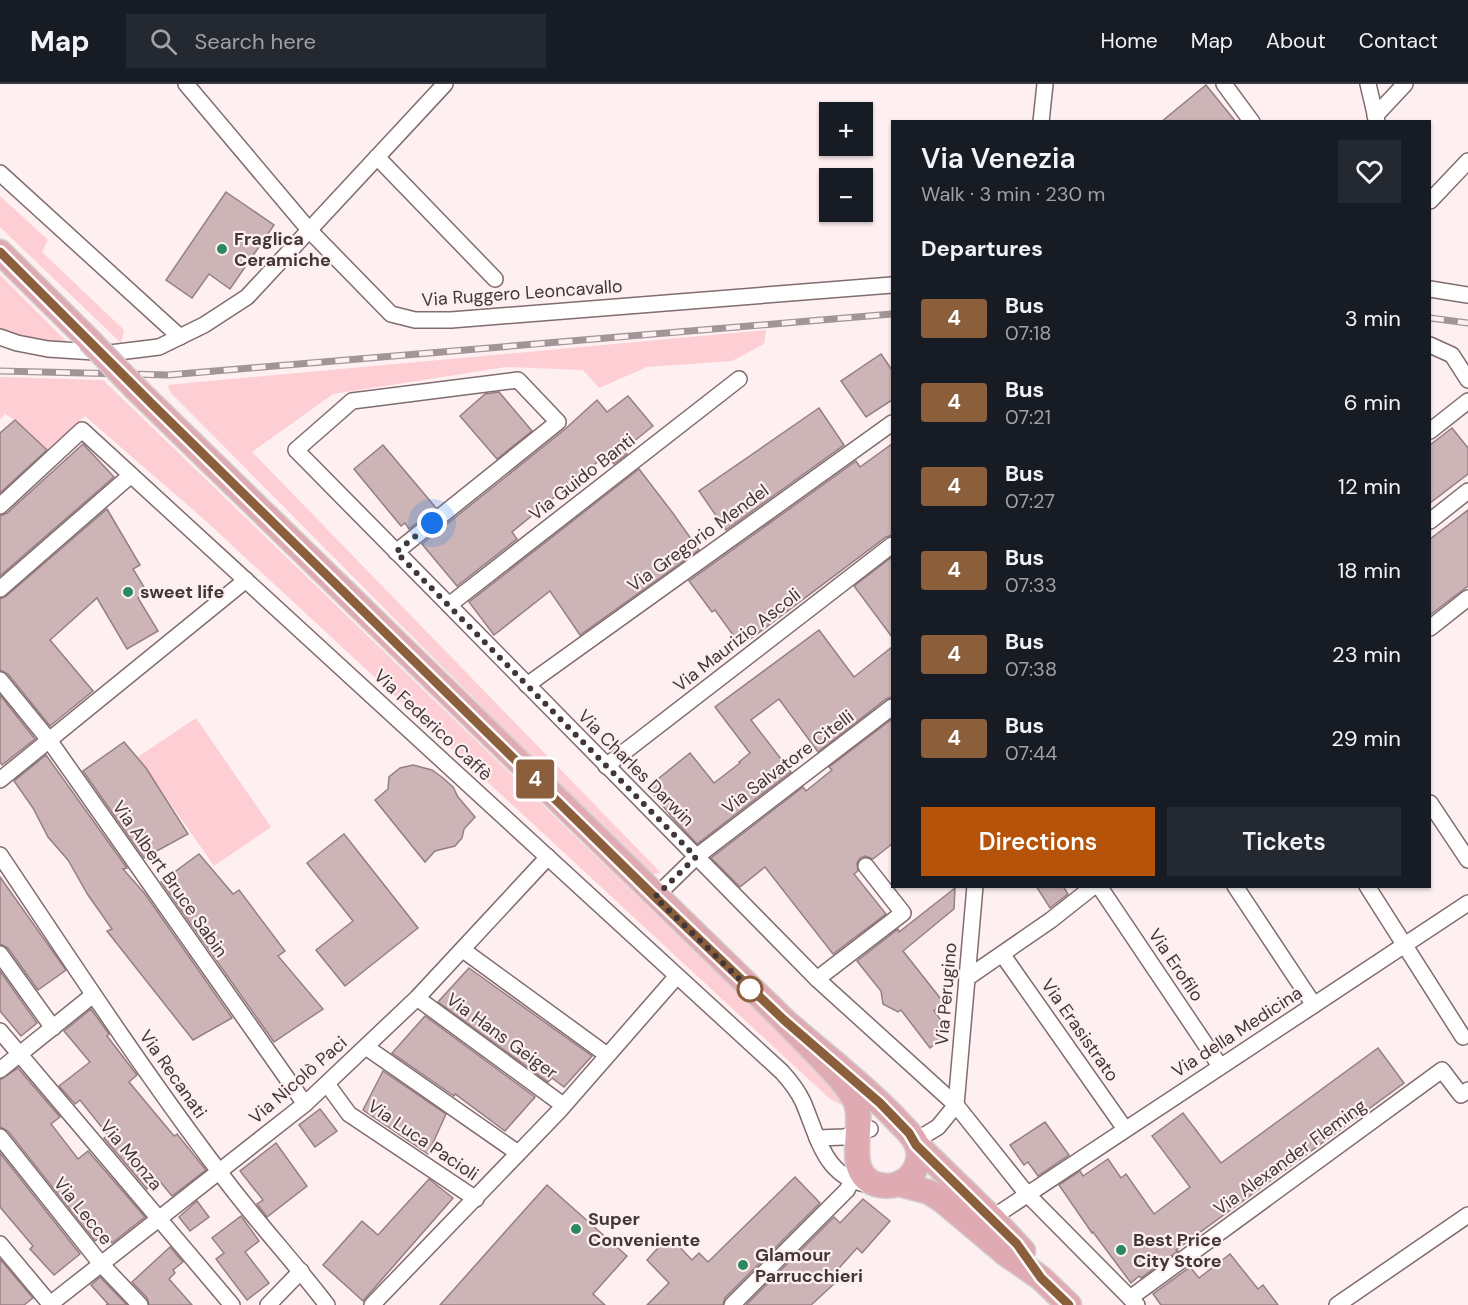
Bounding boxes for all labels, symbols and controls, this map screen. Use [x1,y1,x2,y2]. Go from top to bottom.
search box [126,14,546,68]
text: Map [30,23,90,60]
icon: search [147,25,180,58]
text: Search here [195,27,316,56]
text: Home [1100,27,1158,55]
text: Map [1191,27,1233,55]
text: About [1266,27,1326,55]
text: Contact [1359,27,1438,55]
map controls [819,102,873,222]
button: + [819,102,873,156]
text: Via Venezia [921,140,1076,177]
button: heart [1338,140,1401,203]
button: − [819,168,873,222]
text: Walk · 3 min · 230 m [921,181,1105,207]
place label: Fraglica Ceramiche [234,227,331,272]
text: Departures [921,234,1043,263]
marker: Fraglica Ceramiche [215,242,229,256]
street label: Via Ruggero Leoncavallo [421,274,623,312]
text: Bus [1005,291,1044,320]
text: 4 [947,304,961,332]
text: 3 min [1345,304,1401,333]
text: 07:18 [1005,320,1052,346]
text: Bus [1005,375,1044,404]
text: 4 [947,388,961,416]
text: 6 min [1344,388,1401,417]
text: 07:21 [1005,404,1051,430]
street label: Via Guido Banti [524,428,640,526]
text: Bus [1005,459,1044,488]
text: 4 [947,472,961,500]
text: 12 min [1338,472,1401,501]
street label: Via Gregorio Mendel [623,479,773,597]
text: 07:27 [1005,488,1055,514]
your location [417,508,447,538]
text: Bus [1005,543,1044,572]
text: 4 [947,556,961,584]
text: 18 min [1337,556,1401,585]
text: 07:33 [1005,572,1057,598]
place label: sweet life [140,580,224,604]
street label: Via Maurizio Ascoli [668,583,806,697]
marker: sweet life [121,585,135,599]
text: Bus [1005,627,1044,656]
text: 4 [947,640,961,668]
text: 23 min [1332,640,1401,669]
text: 07:38 [1005,656,1057,682]
street label: Via Federico Caffè [369,664,497,786]
street label: Via Charles Darwin [572,704,700,832]
street label: Via Salvatore Citelli [717,705,859,819]
text: Bus [1005,711,1044,740]
text: 4 [947,724,961,752]
text: 29 min [1331,724,1401,753]
text: 07:44 [1005,740,1057,766]
line badge: 4 [516,760,554,798]
text: 4 [528,765,542,793]
street label: Via Albert Bruce Sabin [107,796,233,962]
button: Directions [921,807,1155,876]
button: Tickets [1167,807,1401,876]
street label: Via Erofilo [1143,924,1209,1006]
street label: Via Perugino [930,941,962,1047]
street label: Via Erasistrato [1036,974,1124,1086]
unlabelled marker [737,976,763,1002]
street label: Via della Medicina [1167,981,1307,1083]
street label: Via Hans Geiger [442,988,563,1085]
street label: Via Recanati [134,1025,212,1123]
street label: Via Nicolò Paci [244,1031,352,1129]
street label: Via Alexander Fleming [1209,1093,1371,1221]
street label: Via Luca Pacioli [363,1094,483,1186]
street label: Via Monza [94,1115,168,1195]
street label: Via Lecce [48,1172,118,1250]
place label: Super Conveniente [588,1207,700,1252]
marker: Super Conveniente [569,1222,583,1236]
place label: Best Price City Store [1133,1228,1222,1273]
place label: Glamour Parrucchieri [755,1243,863,1288]
marker: Best Price City Store [1114,1243,1128,1257]
marker: Glamour Parrucchieri [736,1258,750,1272]

